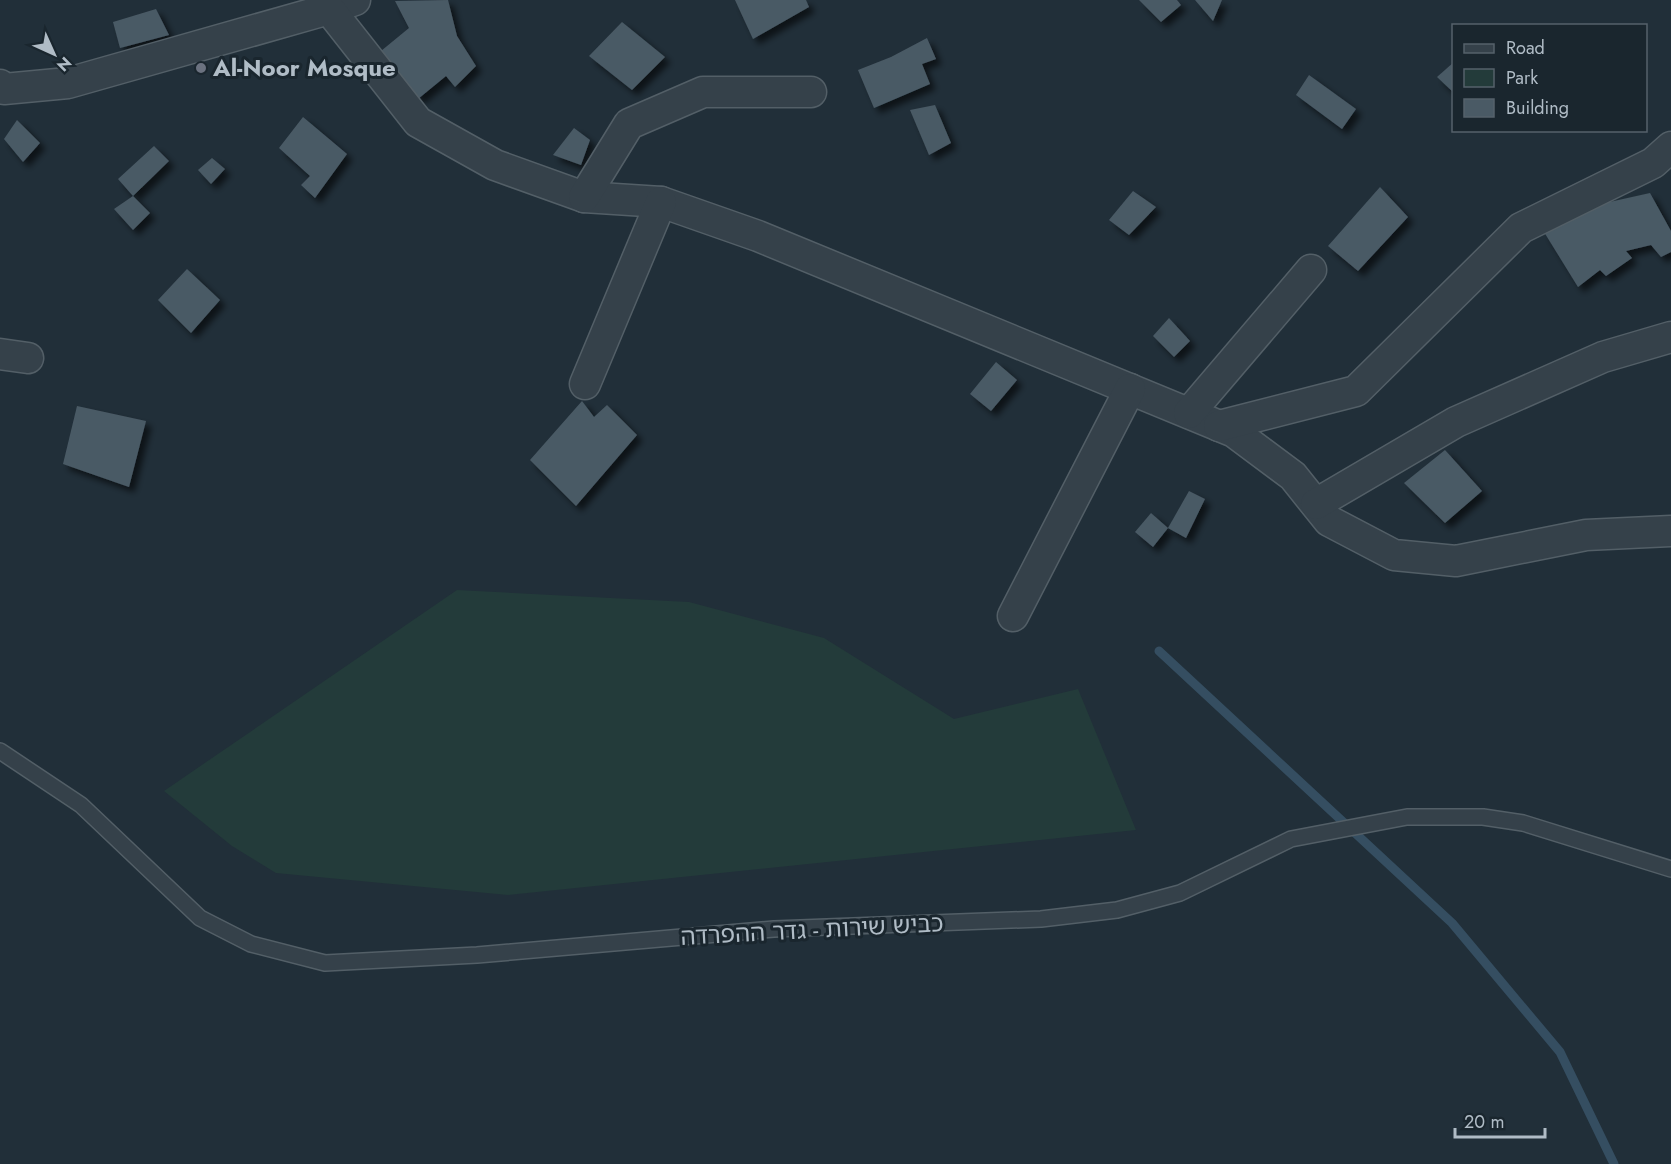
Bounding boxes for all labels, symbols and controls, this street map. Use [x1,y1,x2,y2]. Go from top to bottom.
north arrow [24,24,84,84]
legend [1452,24,1647,132]
text: Road [1506,35,1545,61]
place label: Al-Noor Mosque [212,50,396,85]
text: N [52,52,77,77]
marker: Al-Noor Mosque [194,61,208,75]
text: Park [1506,65,1538,91]
text: Building [1506,95,1569,121]
street label: כביש שירות - גדר ההפרדה [680,905,944,954]
scale bar [1455,1101,1545,1139]
text: 20 m [1464,1109,1504,1135]

